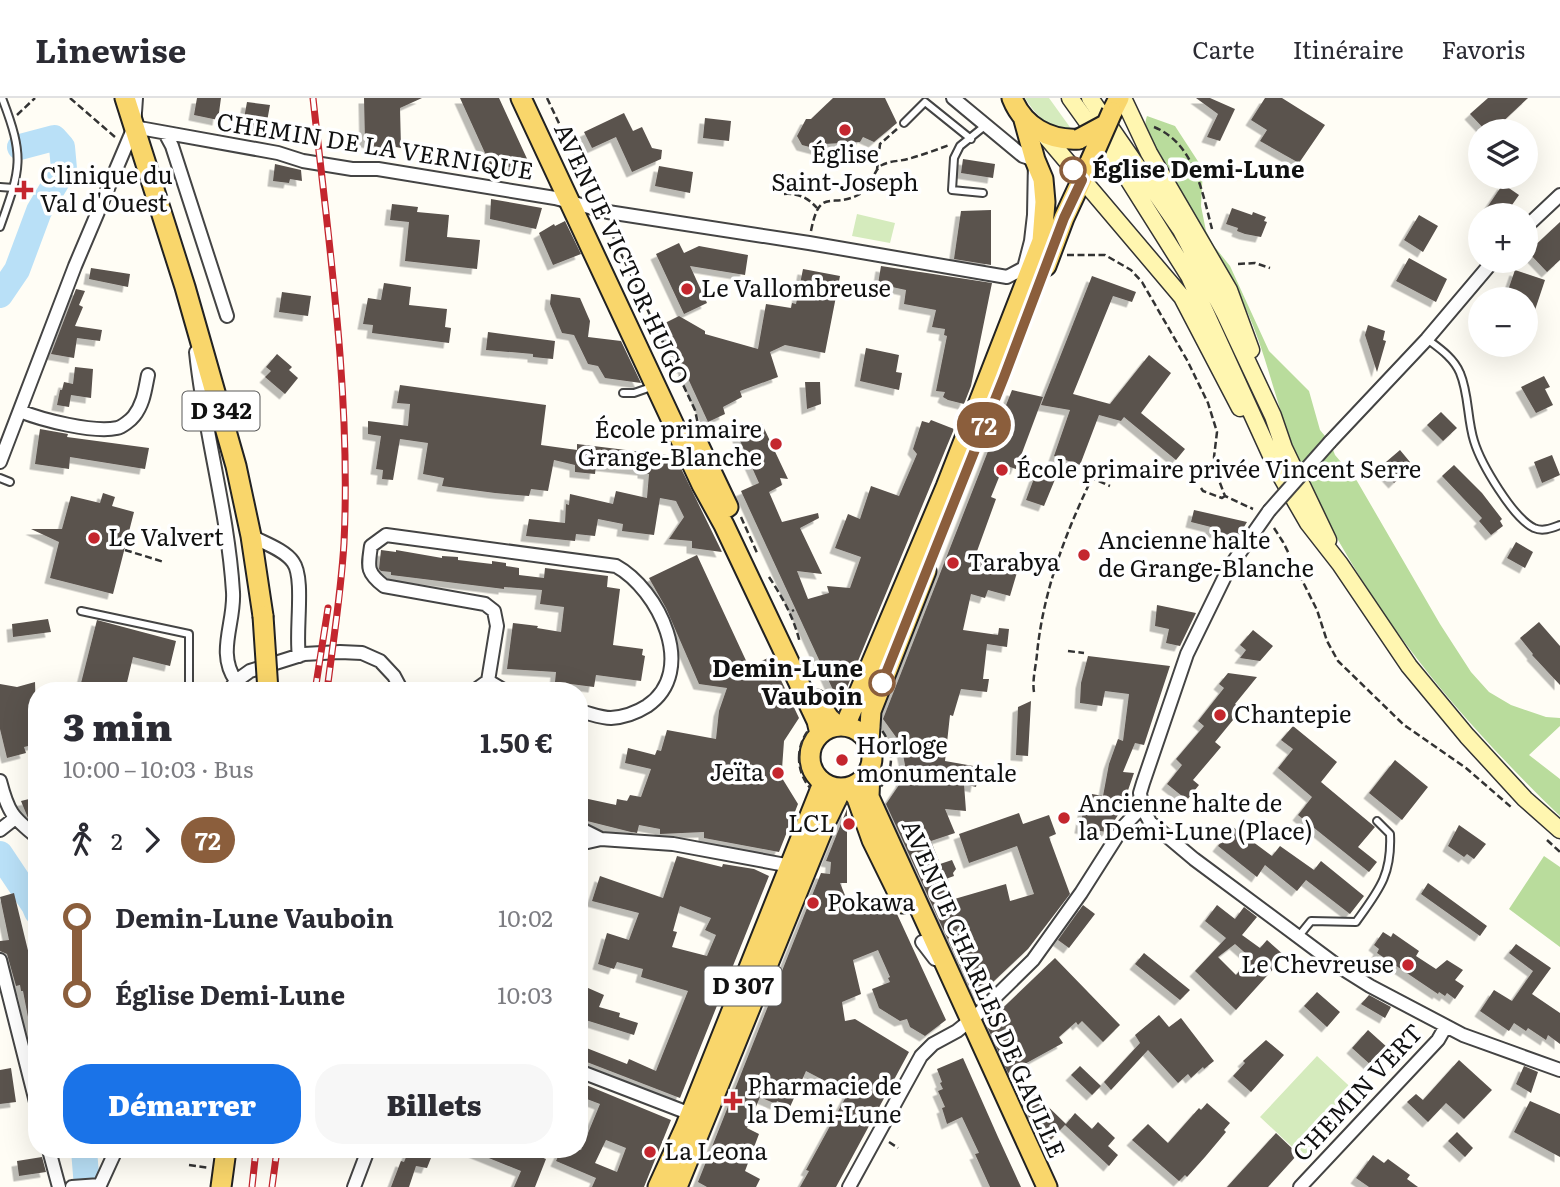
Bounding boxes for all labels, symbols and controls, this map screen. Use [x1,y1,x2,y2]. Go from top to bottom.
text: Linewise [35,24,186,73]
text: Carte [1192,31,1255,66]
text: Itinéraire [1293,31,1404,66]
text: Favoris [1442,31,1525,66]
street label: CHEMIN DE LA VERNIQUE [214,102,536,187]
street label: AVENUE VICTOR HUGO [547,116,699,390]
map controls [1468,119,1538,357]
button: layers [1468,119,1538,189]
marker: Église Saint-Joseph [837,122,853,138]
place label: Église Saint-Joseph [771,135,919,198]
place label: Église Demi-Lune [1092,150,1304,185]
place label: Clinique du Val d'Ouest [40,156,173,219]
marker: Église Demi-Lune [1060,157,1086,183]
marker: Clinique du Val d'Ouest [14,180,34,200]
button: + [1468,203,1538,273]
place label: Le Vallombreuse [701,269,891,304]
marker: Le Vallombreuse [679,281,695,297]
button: − [1468,287,1538,357]
road number: D 342 [182,392,260,430]
line badge: 72 [953,402,1016,448]
text: 72 [971,407,997,442]
place label: École primaire Grange-Blanche [578,410,762,473]
marker: École primaire Grange-Blanche [768,436,784,452]
place label: École primaire privée Vincent Serre [1016,450,1421,485]
marker: École primaire privée Vincent Serre [994,462,1010,478]
place label: Le Valvert [108,518,224,553]
place label: Ancienne halte de Grange-Blanche [1098,521,1314,584]
marker: Le Valvert [86,530,102,546]
place label: Tarabya [967,543,1060,578]
marker: Ancienne halte de Grange-Blanche [1076,547,1092,563]
marker: Tarabya [945,555,961,571]
place label: Demin-Lune Vauboin [712,649,863,712]
marker: Demin-Lune Vauboin [869,670,895,696]
place label: Chantepie [1234,695,1351,730]
text: 3 min [63,696,172,753]
marker: Chantepie [1212,707,1228,723]
text: 1.50 € [480,722,553,761]
place label: Horloge monumentale [856,726,1017,789]
text: 10:00 – 10:03 · Bus [63,751,253,785]
marker: Horloge monumentale [834,752,850,768]
place label: Jeïta [709,753,764,788]
marker: Jeïta [770,765,786,781]
place label: Ancienne halte de la Demi-Lune (Place) [1078,784,1313,847]
place label: LCL [788,804,835,839]
marker: Ancienne halte de la Demi-Lune (Place) [1056,810,1072,826]
street label: AVENUE CHARLES DE GAULLE [895,813,1076,1163]
marker: LCL [841,816,857,832]
icon: walk [63,821,101,859]
icon: forward [133,821,171,859]
text: 72 [195,822,221,857]
text: 2 [111,823,123,857]
place label: Pokawa [827,883,915,918]
marker: Pokawa [805,895,821,911]
text: Demin-Lune Vauboin [115,897,394,936]
text: 10:02 [498,900,553,934]
place label: Le Chevreuse [1241,945,1394,980]
marker: Le Chevreuse [1400,957,1416,973]
road number: D 307 [704,966,782,1006]
text: Église Demi-Lune [115,974,345,1013]
text: 10:03 [497,977,553,1011]
street label: CHEMIN VERT [1283,1015,1429,1168]
button: Démarrer [63,1064,301,1144]
button: Billets [315,1064,553,1144]
place label: Pharmacie de la Demi-Lune [747,1067,902,1130]
marker: Pharmacie de la Demi-Lune [725,1093,741,1109]
place label: La Leona [664,1132,767,1167]
marker: La Leona [642,1144,658,1160]

